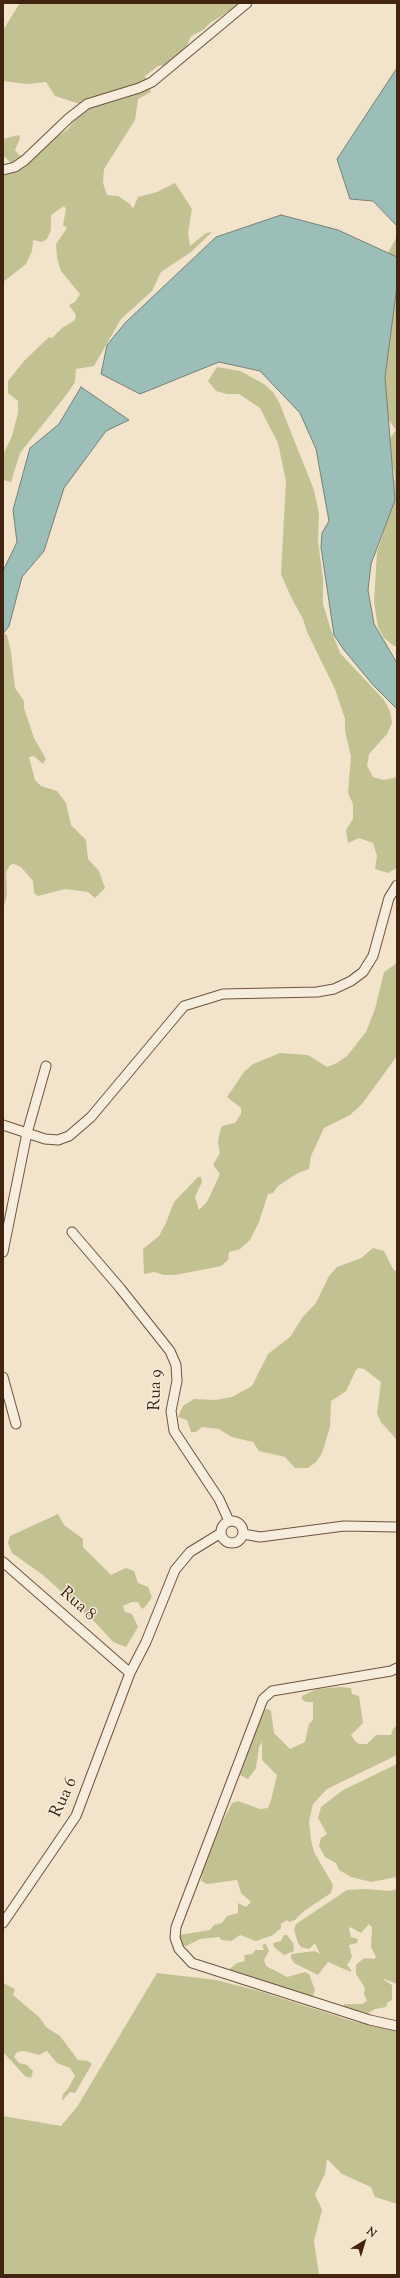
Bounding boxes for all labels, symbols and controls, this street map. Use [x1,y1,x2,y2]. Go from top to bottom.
street label: Rua 9 [146,1369,168,1411]
street label: Rua 8 [55,1584,99,1626]
street label: Rua 6 [47,1775,83,1821]
north arrow [344,2222,384,2262]
text: N [363,2224,380,2242]

